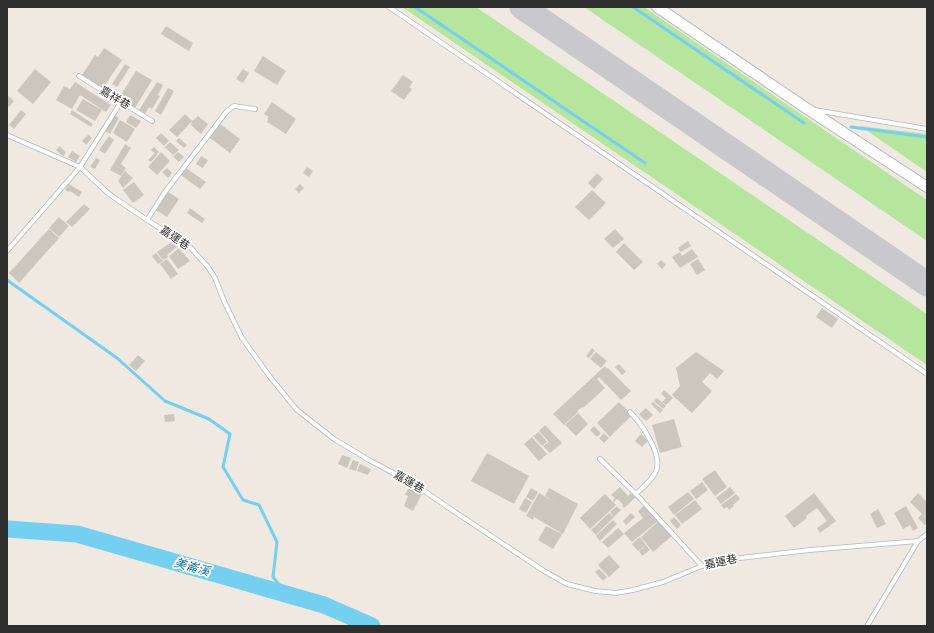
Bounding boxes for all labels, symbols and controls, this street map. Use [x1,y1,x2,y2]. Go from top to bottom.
street label: 嘉祥巷 [98,84,132,112]
street label: 嘉運巷 [158,223,192,253]
street label: 嘉運巷 [391,468,427,496]
street label: 嘉運巷 [704,552,738,572]
water label: 美崙溪 [173,555,213,579]

